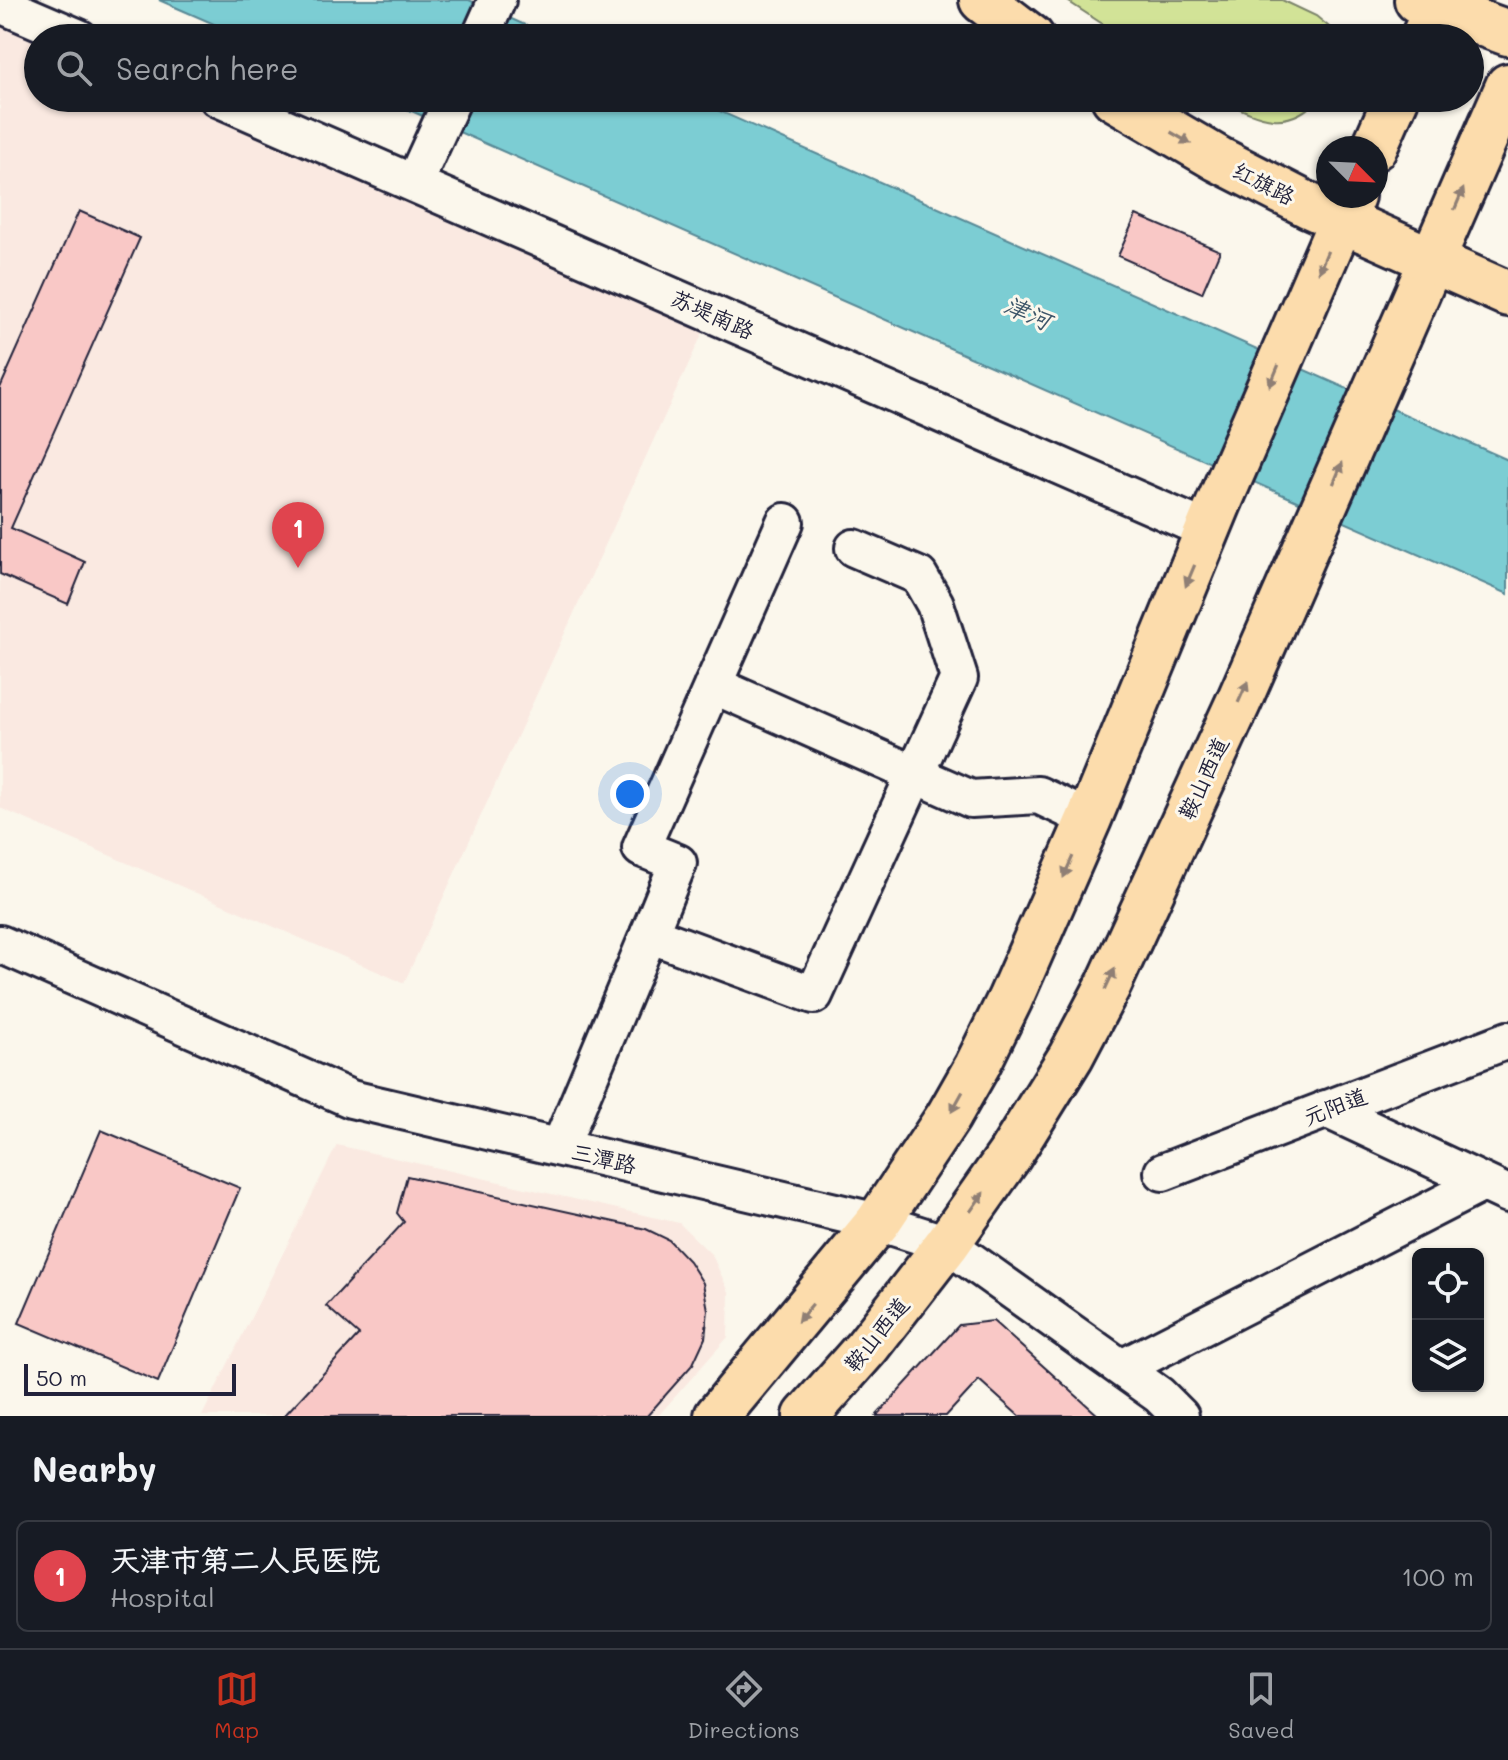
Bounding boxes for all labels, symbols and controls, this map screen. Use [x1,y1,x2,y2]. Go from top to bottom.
search box [24,24,1484,112]
icon: search [52,46,96,90]
text: Search here [116,48,299,88]
one-way arrow [1170,130,1192,144]
north arrow [1316,136,1388,208]
street label: 红旗路 [1228,155,1300,211]
one-way arrow [1452,187,1466,210]
one-way arrow [1317,250,1330,274]
street label: 苏堤南路 [667,283,759,345]
water label: 津河 [1000,288,1060,338]
one-way arrow [1268,364,1281,388]
one-way arrow [1332,461,1345,485]
pin: 1 [272,502,324,568]
one-way arrow [1183,564,1196,588]
one-way arrow [1236,681,1250,704]
street label: 鞍山西道 [1171,732,1235,824]
your location [610,774,650,814]
one-way arrow [1061,855,1074,879]
one-way arrow [1103,968,1117,991]
street label: 元阳道 [1299,1081,1371,1131]
one-way arrow [950,1091,964,1113]
street label: 三潭路 [569,1136,639,1180]
one-way arrow [969,1191,985,1213]
map controls [1412,1248,1484,1392]
button: locate [1412,1248,1484,1320]
street label: 鞍山西道 [837,1291,915,1377]
one-way arrow [797,1302,814,1322]
button: layers [1412,1320,1484,1392]
scale bar [24,1360,236,1396]
text: 50 m [36,1363,87,1392]
text: Nearby [32,1446,157,1491]
text: 天津市第二人民医院 [110,1539,380,1579]
text: 1 [54,1559,66,1593]
text: 100 m [1401,1559,1474,1593]
text: Hospital [110,1580,215,1614]
tab: Map [214,1667,259,1744]
tab: Directions [688,1667,800,1744]
tab: Saved [1228,1667,1294,1744]

